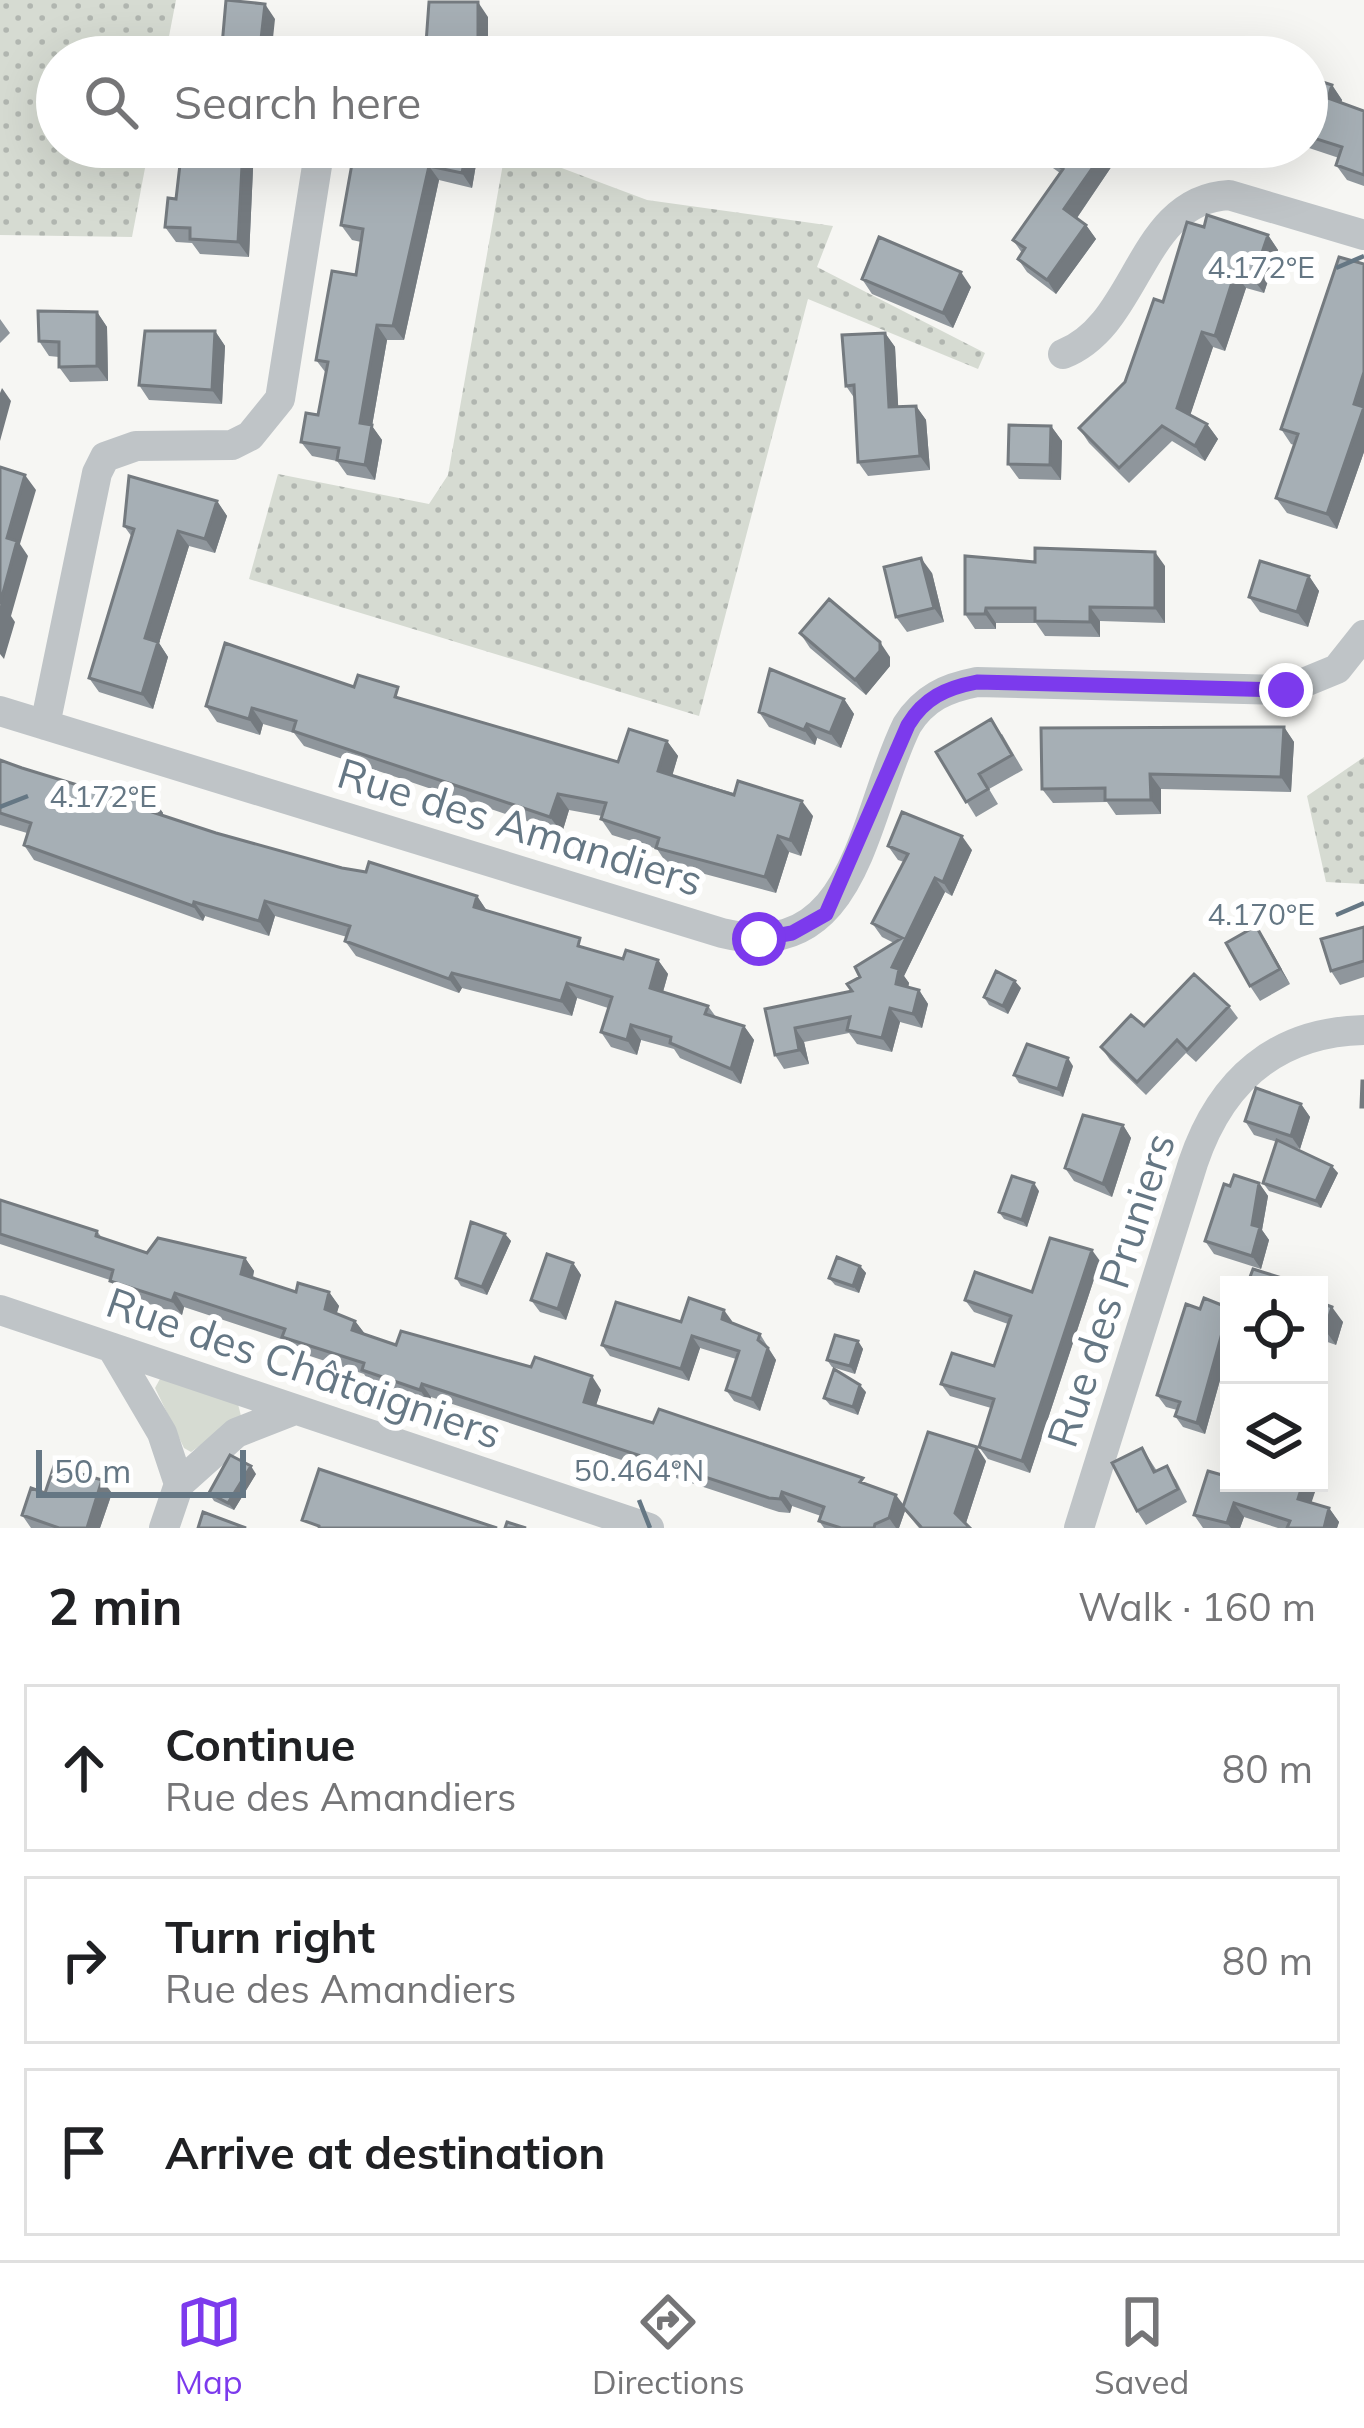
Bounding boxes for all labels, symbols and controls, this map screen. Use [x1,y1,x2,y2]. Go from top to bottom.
search box [36,36,1328,168]
icon: search [78,69,144,135]
text: Search here [174,74,421,130]
text: 4.172°E [1207,248,1315,286]
route end [1259,663,1313,717]
street label: Rue des Amandiers [331,746,709,907]
text: 4.172°E [49,777,157,815]
text: 4.170°E [1207,895,1315,933]
route start [732,912,786,966]
street label: Rue des Pruniers [1035,1126,1186,1453]
street label: Rue des Châtaigniers [100,1275,509,1460]
map controls [1220,1276,1328,1492]
button: locate [1220,1276,1328,1384]
button: layers [1220,1384,1328,1492]
scale bar [36,1444,246,1497]
text: 50 m [54,1450,131,1491]
text: 50.464°N [574,1451,704,1489]
text: 2 min [48,1574,183,1638]
text: Walk · 160 m [1078,1582,1316,1631]
text: Continue [165,1716,355,1772]
icon: ahead [51,1735,117,1801]
text: 80 m [1222,1744,1313,1793]
text: Rue des Amandiers [165,1772,516,1821]
text: Turn right [165,1908,375,1964]
icon: right [51,1927,117,1993]
text: 80 m [1222,1936,1313,1985]
text: Rue des Amandiers [165,1964,516,2013]
icon: arrive [51,2119,117,2185]
text: Arrive at destination [165,2124,605,2180]
tab: Map [175,2289,243,2402]
tab: Directions [592,2289,745,2402]
tab: Saved [1094,2289,1189,2402]

